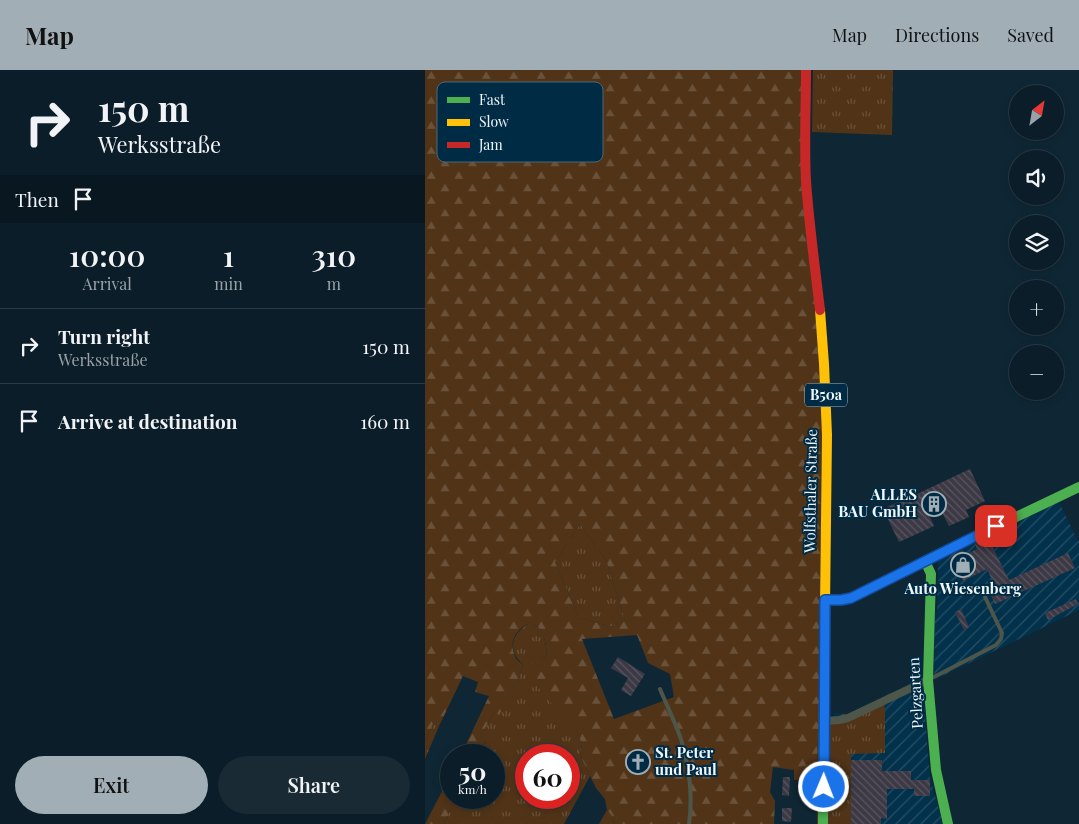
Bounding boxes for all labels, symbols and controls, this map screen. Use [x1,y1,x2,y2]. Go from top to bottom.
text: Map [25,19,74,51]
text: Map [832,23,867,47]
text: Directions [895,23,979,47]
text: Saved [1007,23,1054,47]
legend [437,82,603,162]
text: 150 m [98,84,189,131]
north arrow [1009,85,1064,140]
map controls [1009,85,1064,400]
icon: right [15,90,80,155]
text: Fast [479,90,506,109]
text: Slow [479,112,509,131]
text: Werksstraße [98,129,221,159]
text: Jam [478,135,503,154]
button: sound [1009,150,1064,205]
icon: arrive [69,185,97,213]
text: Then [15,186,59,212]
button: layers [1009,215,1064,270]
text: 10:00 [69,235,145,275]
text: 1 [223,235,234,275]
text: 310 [312,235,356,275]
text: Arrival [82,273,132,294]
text: min [214,273,243,294]
text: m [327,273,341,294]
button: + [1009,280,1064,335]
text: Turn right [58,323,150,349]
icon: right [15,332,43,360]
text: 150 m [362,333,410,359]
button: − [1009,345,1064,400]
text: Werksstraße [58,349,148,370]
road number: B50a [805,384,847,406]
icon: arrive [15,407,43,435]
text: Arrive at destination [58,408,238,434]
text: 160 m [360,408,410,434]
street label: Wolfsthaler Straße [799,429,821,554]
place label: ALLES BAU GmbH [838,484,917,521]
building icon: ALLES BAU GmbH [921,491,947,517]
pin [975,505,1017,547]
icon: arrive [982,512,1010,540]
shop icon: Auto Wiesenberg [950,552,976,578]
place label: Auto Wiesenberg [904,578,1022,598]
street label: Pelzgarten [903,657,927,729]
place label: St. Peter und Paul [655,742,717,779]
speed limit sign: 60 [515,744,580,809]
church icon: St. Peter und Paul [625,749,651,775]
text: 50 [459,754,486,787]
button: Exit [15,756,208,814]
button: Share [218,756,410,814]
position arrow [797,760,849,812]
text: km/h [458,781,487,797]

